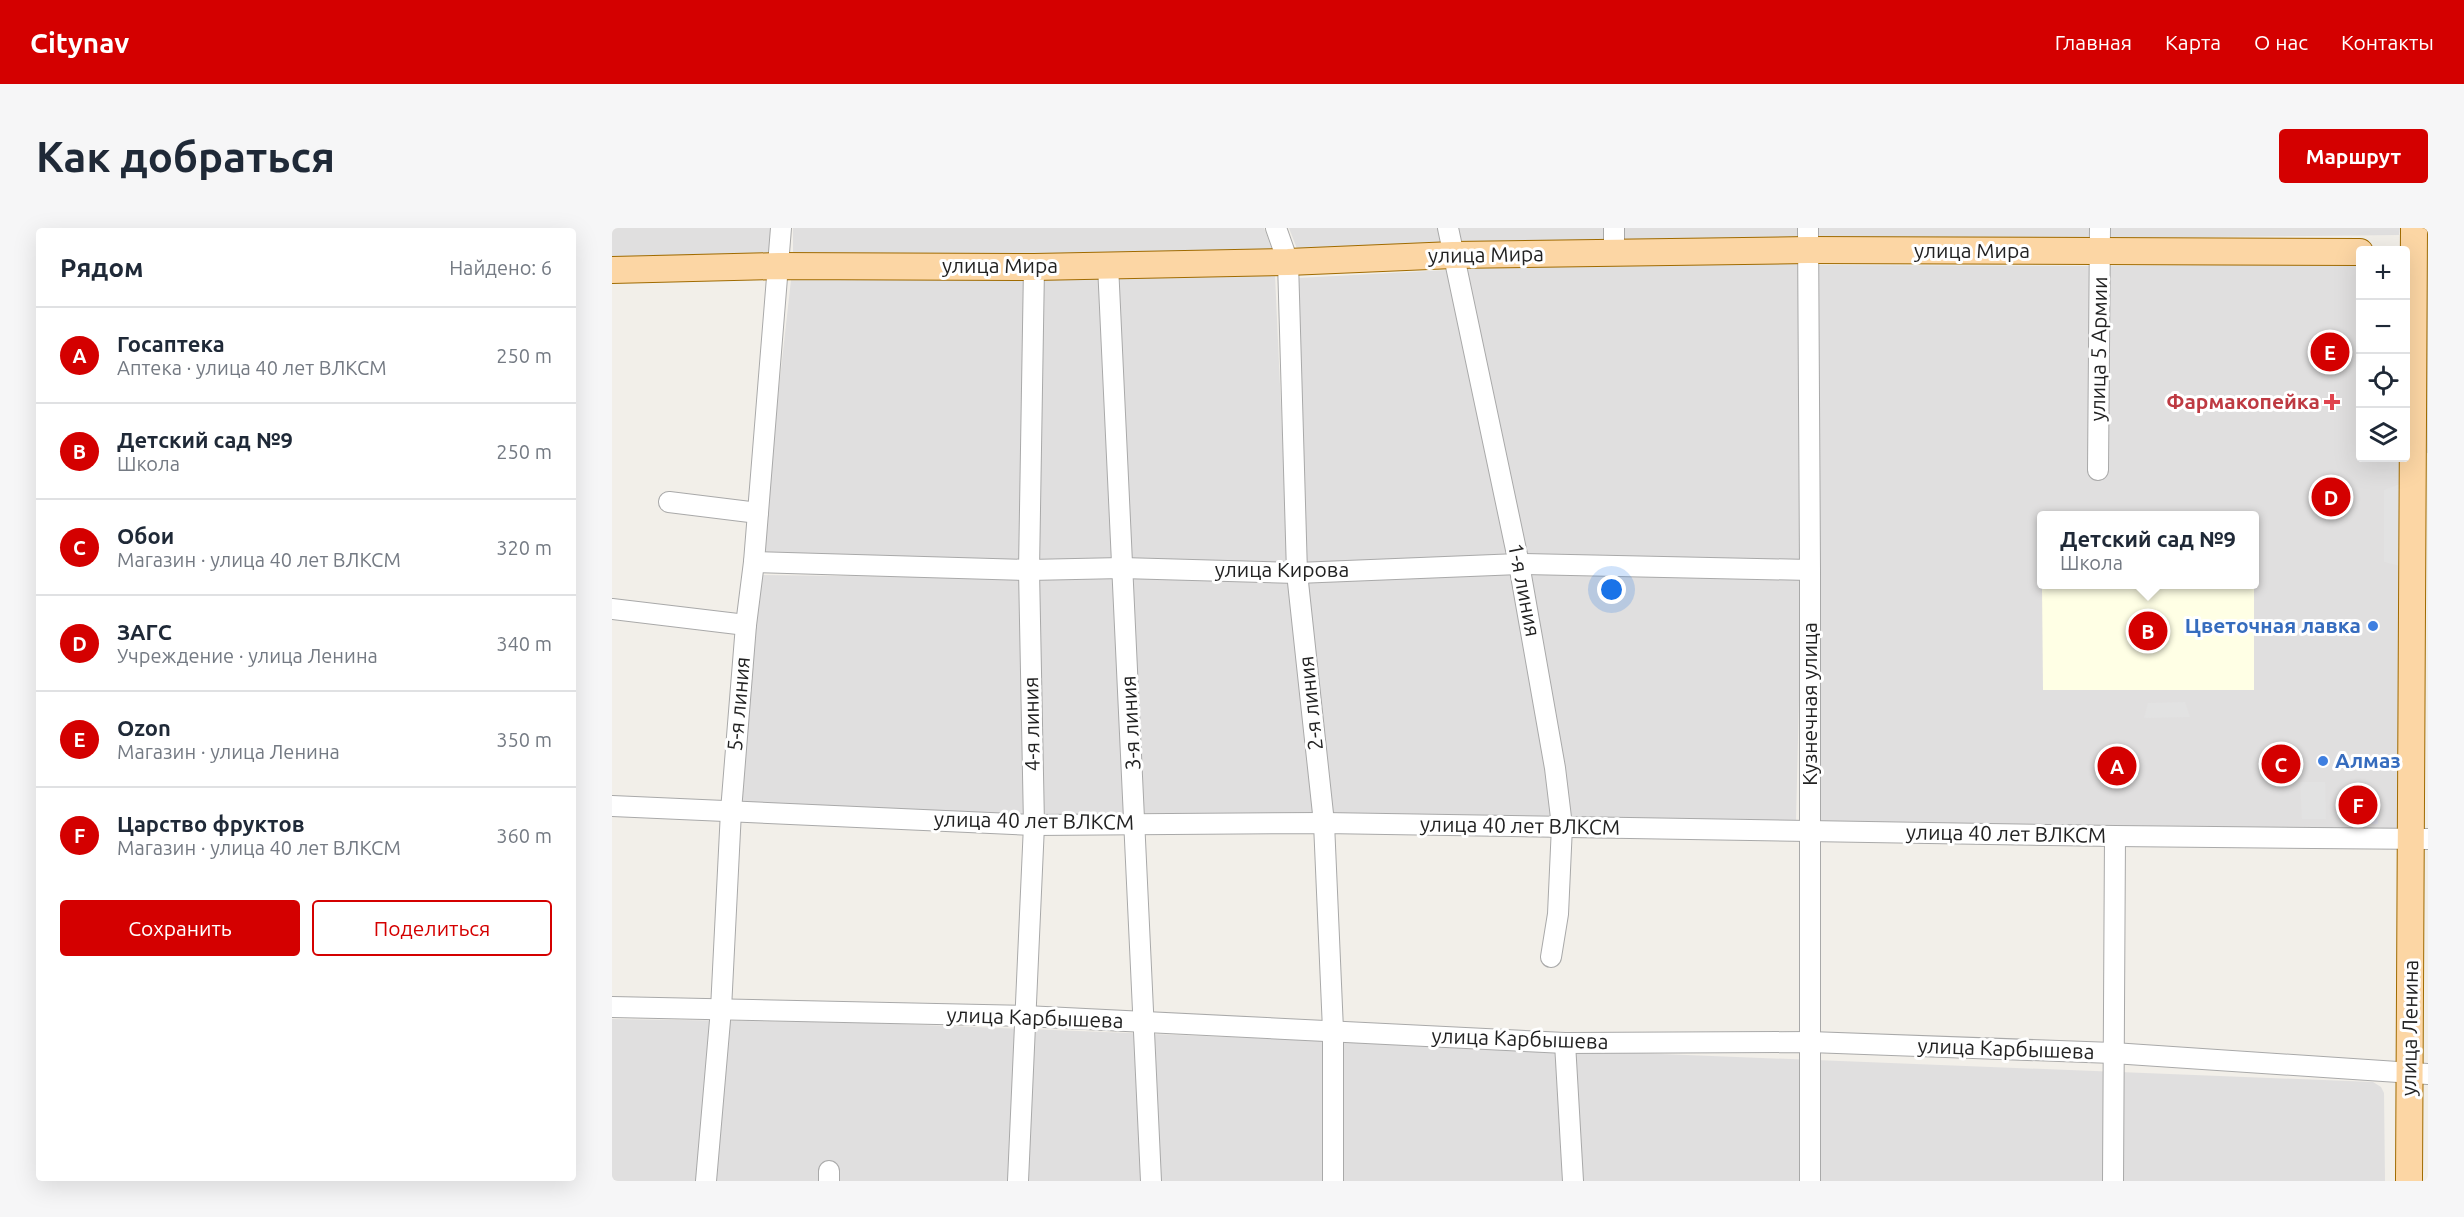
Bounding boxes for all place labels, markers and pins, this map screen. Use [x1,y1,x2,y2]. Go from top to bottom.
pin: E [2310,330,2350,374]
place label: Фармакопейка [2166,389,2320,413]
marker: Фармакопейка [2325,395,2339,409]
pin: D [2312,474,2350,520]
pin: B [2128,608,2168,654]
place label: Цветочная лавка [2185,613,2361,637]
marker: Цветочная лавка [2366,619,2380,633]
pin: C [2262,742,2300,786]
pin: A [2098,744,2136,788]
place label: Алмаз [2335,748,2401,772]
marker: Алмаз [2316,754,2330,768]
pin: F [2338,782,2378,828]

